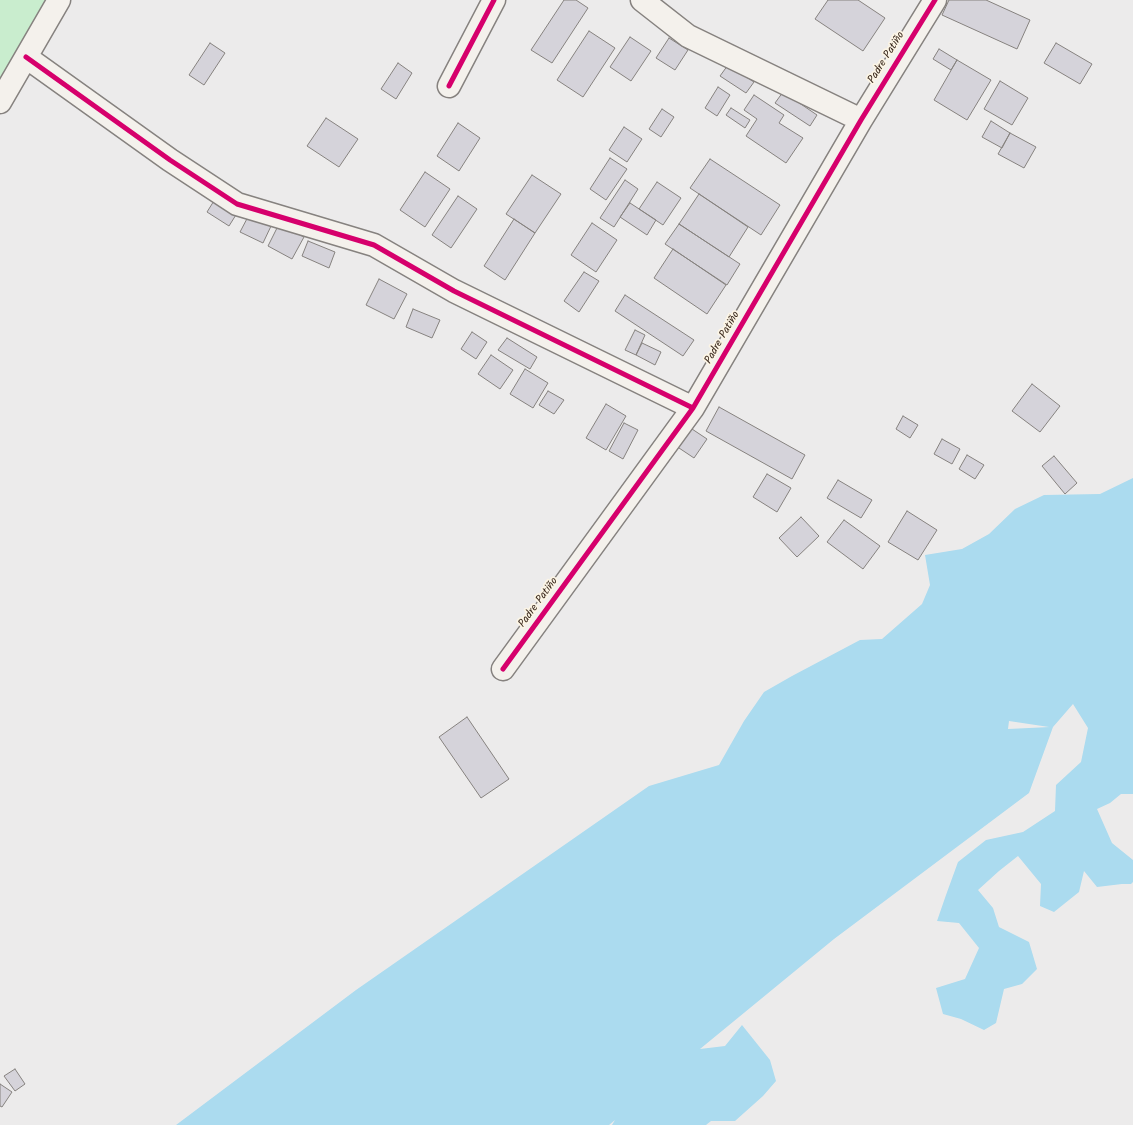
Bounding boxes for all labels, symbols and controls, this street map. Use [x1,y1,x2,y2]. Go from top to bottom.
street label: Padre Patiño [866,30,908,86]
street label: Padre Patiño [703,309,743,367]
street label: Padre Patiño [516,575,562,631]

